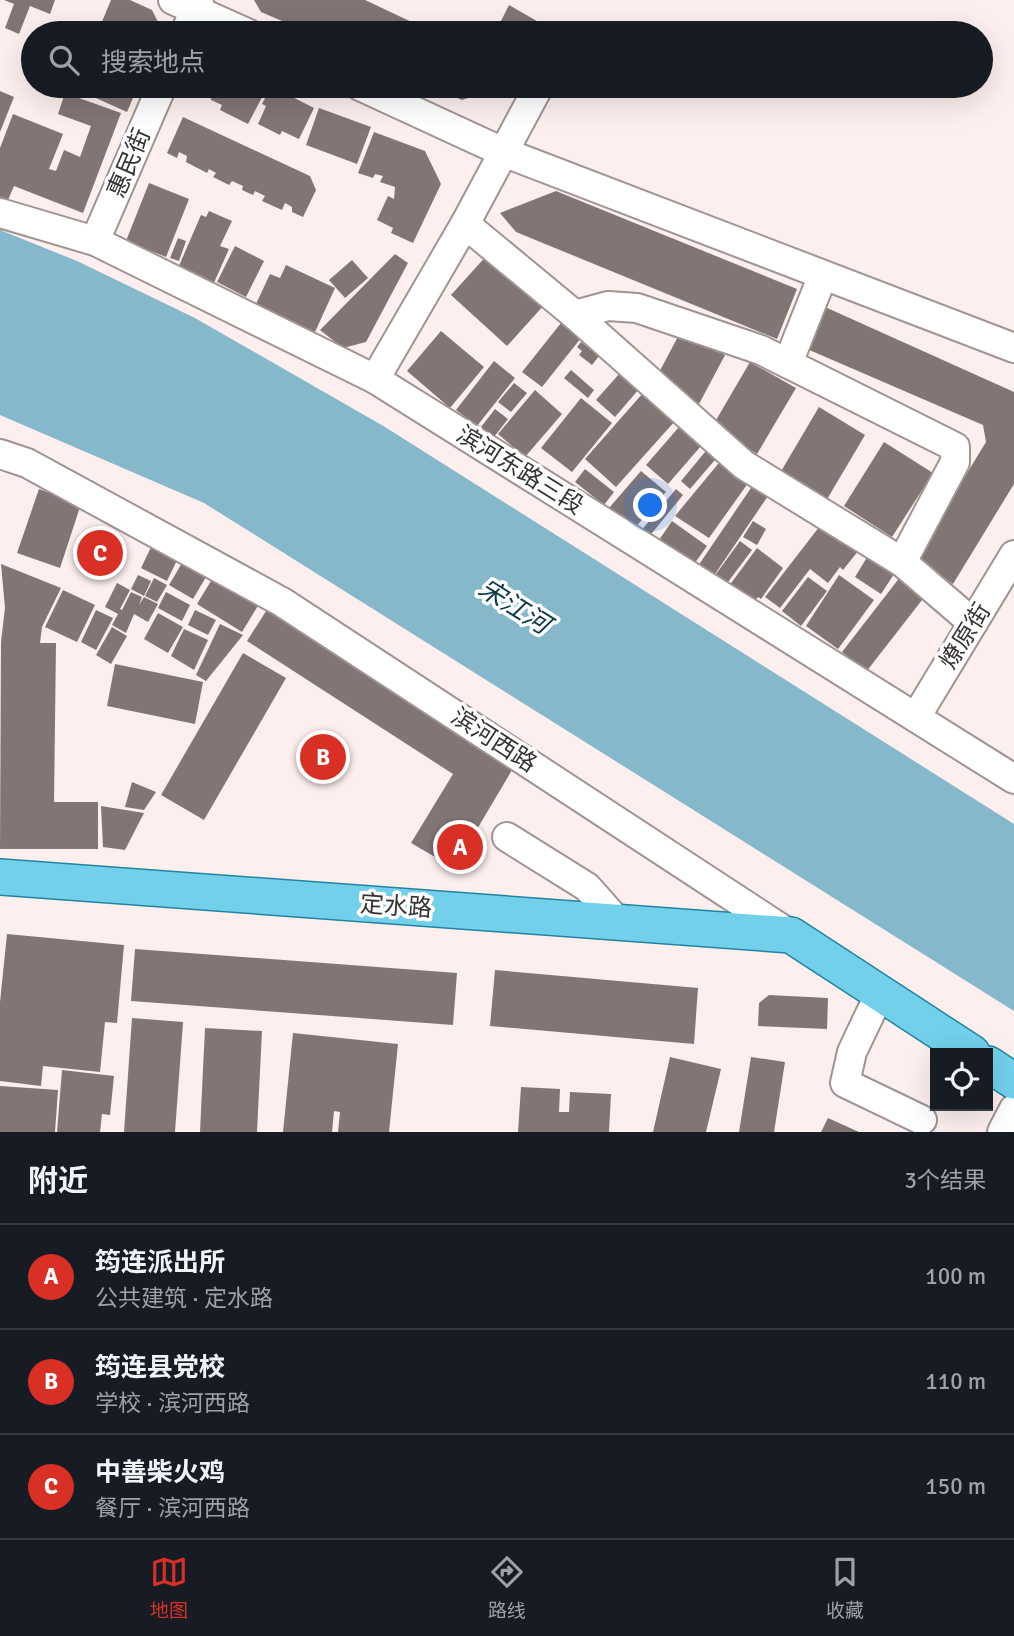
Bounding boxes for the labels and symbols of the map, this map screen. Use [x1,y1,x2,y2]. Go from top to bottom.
street label: 惠民街 [101,124,157,202]
street label: 滨河东路三段 [451,419,589,521]
your location [633,488,667,522]
pin: C [77,527,123,579]
water label: 宋江河 [472,573,560,644]
street label: 燎原街 [933,598,997,674]
street label: 滨河西路 [446,701,542,779]
pin: B [300,731,346,783]
pin: A [437,821,483,873]
street label: 定水路 [359,889,433,923]

